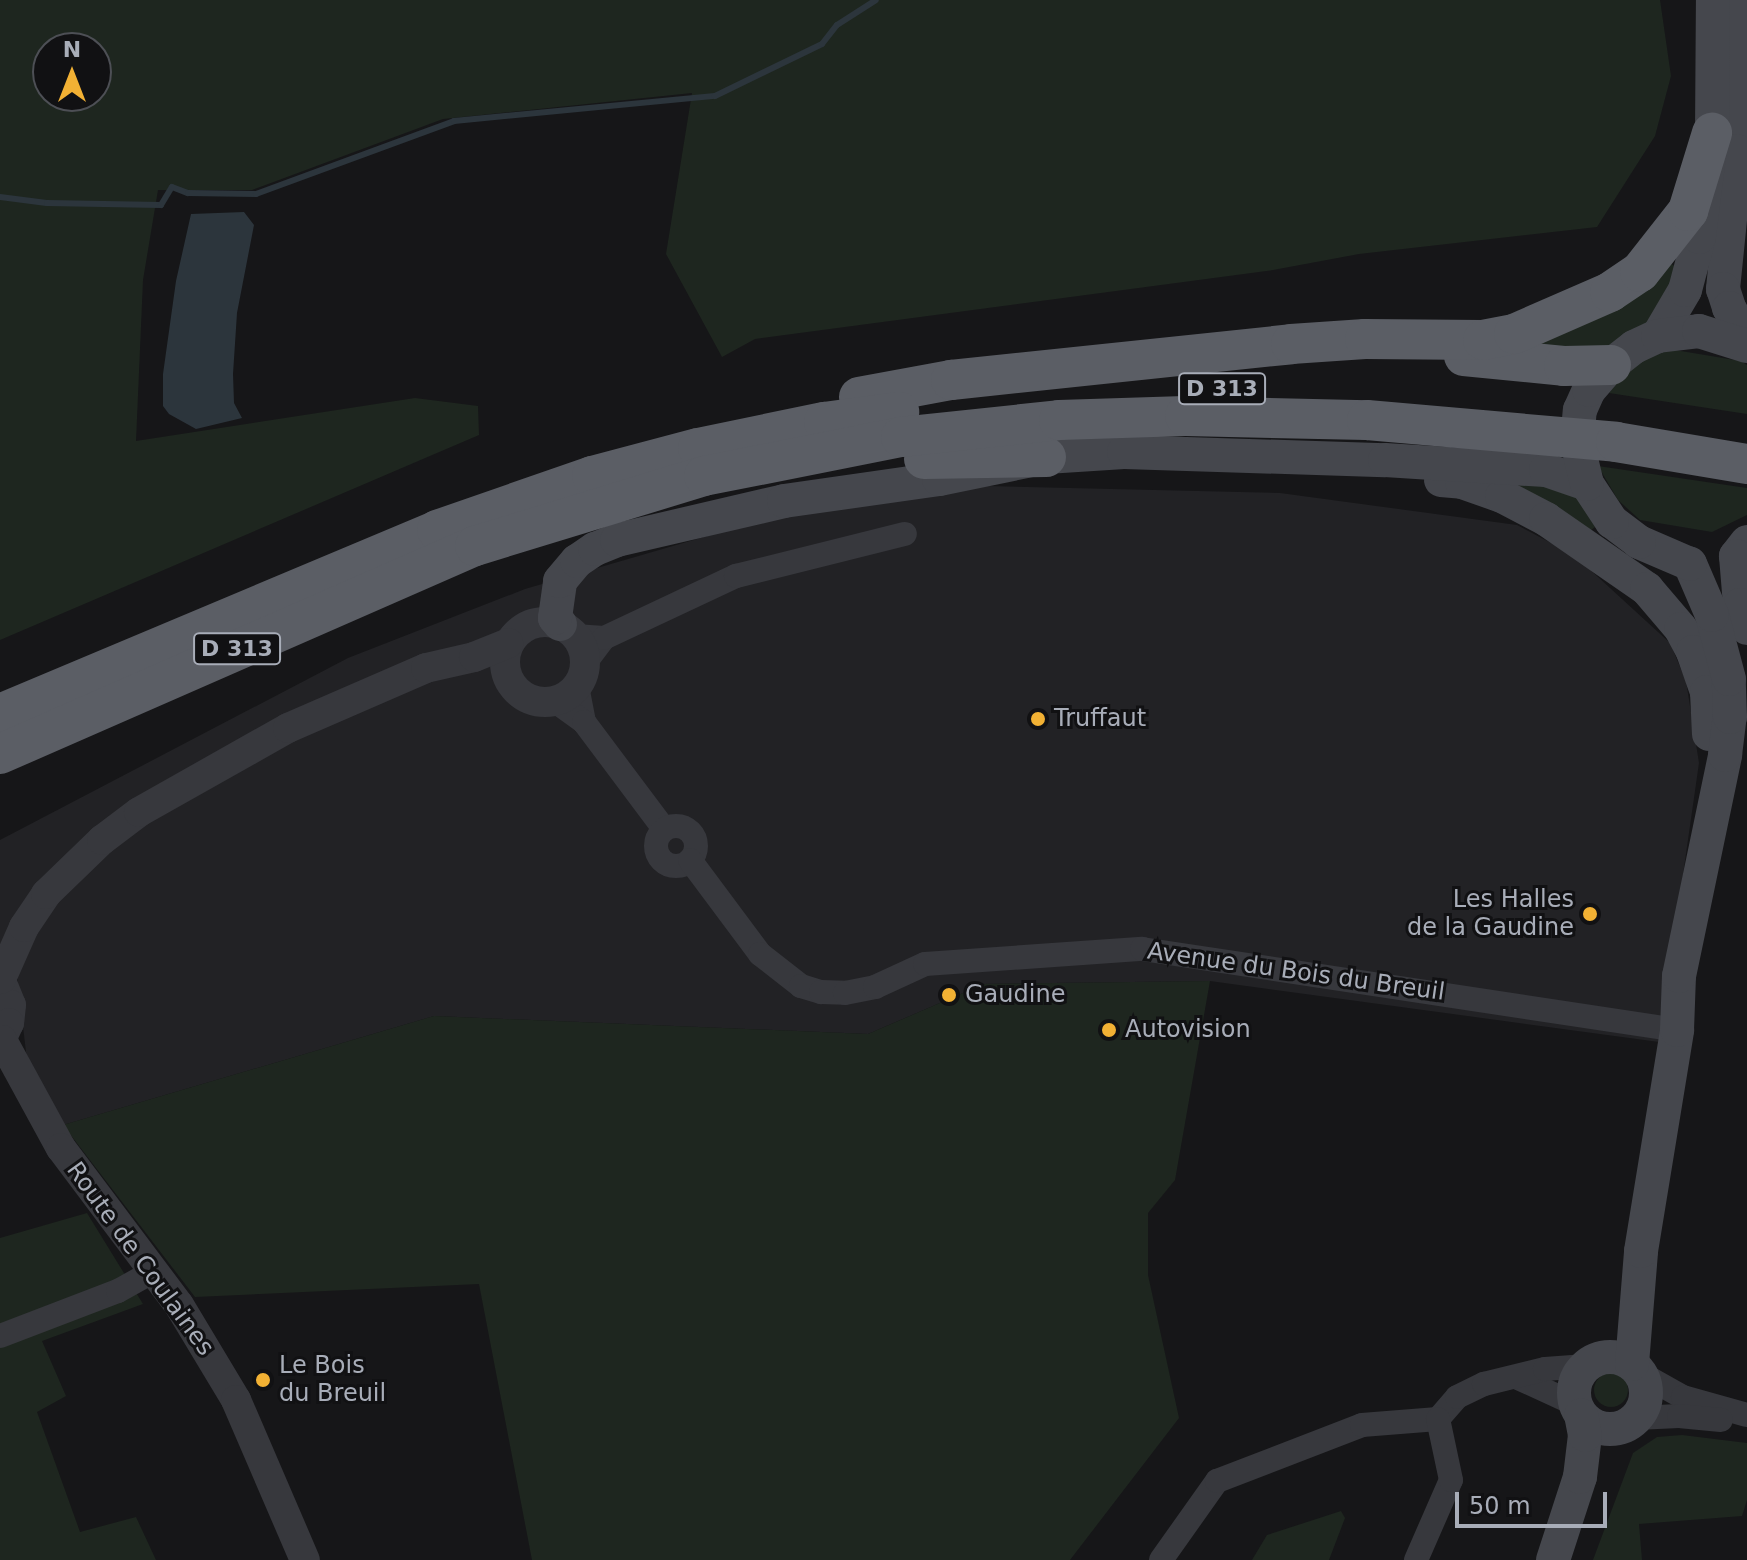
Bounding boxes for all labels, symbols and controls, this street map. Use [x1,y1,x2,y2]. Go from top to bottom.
north arrow [32,32,112,112]
text: N [63,37,81,62]
road number: D 313 [1178,371,1266,407]
road number: D 313 [193,631,281,667]
place label: Truffaut [1054,705,1146,733]
marker: Truffaut [1029,710,1047,728]
place label: Les Halles de la Gaudine [1407,886,1574,942]
marker: Les Halles de la Gaudine [1581,905,1599,923]
street label: Avenue du Bois du Breuil [1145,937,1447,1007]
place label: Gaudine [965,981,1065,1009]
marker: Gaudine [940,986,958,1004]
place label: Autovision [1125,1016,1251,1044]
marker: Autovision [1100,1021,1118,1039]
street label: Route de Coulaines [60,1157,220,1361]
place label: Le Bois du Breuil [279,1352,386,1408]
marker: Le Bois du Breuil [254,1371,272,1389]
scale bar [1459,1476,1611,1526]
text: 50 m [1469,1492,1531,1520]

